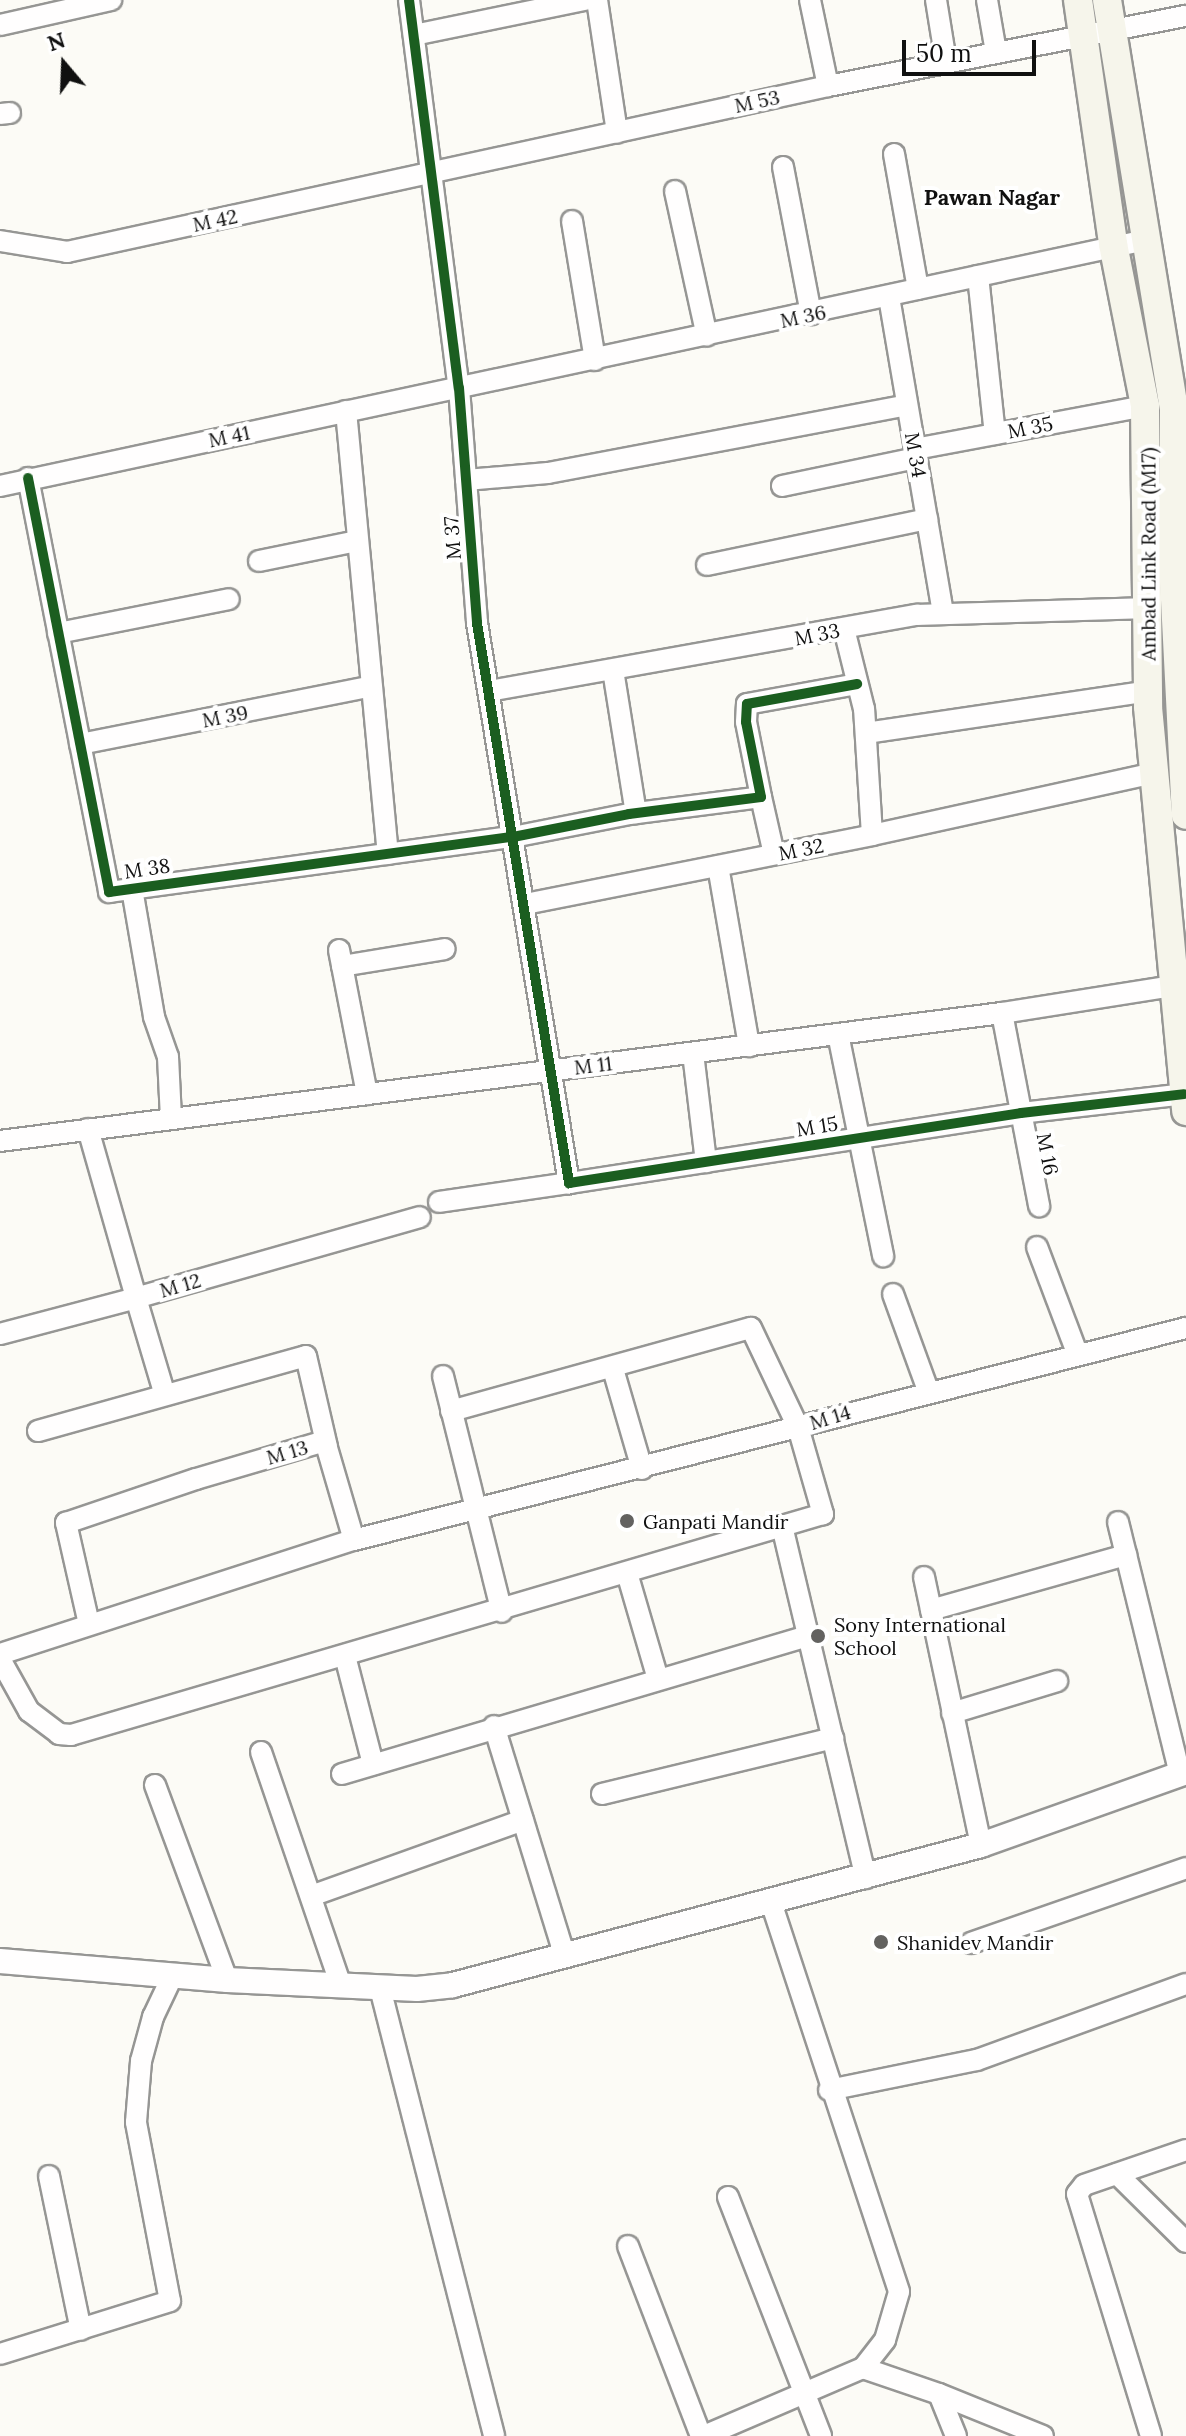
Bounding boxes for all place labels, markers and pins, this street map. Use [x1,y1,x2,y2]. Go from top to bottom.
place label: Ganpati Mandir [643,1509,788,1533]
marker: Ganpati Mandir [618,1512,636,1530]
place label: Sony International School [834,1612,1006,1659]
marker: Sony International School [809,1627,827,1645]
place label: Shanidev Mandir [897,1930,1054,1954]
marker: Shanidev Mandir [872,1933,890,1951]

